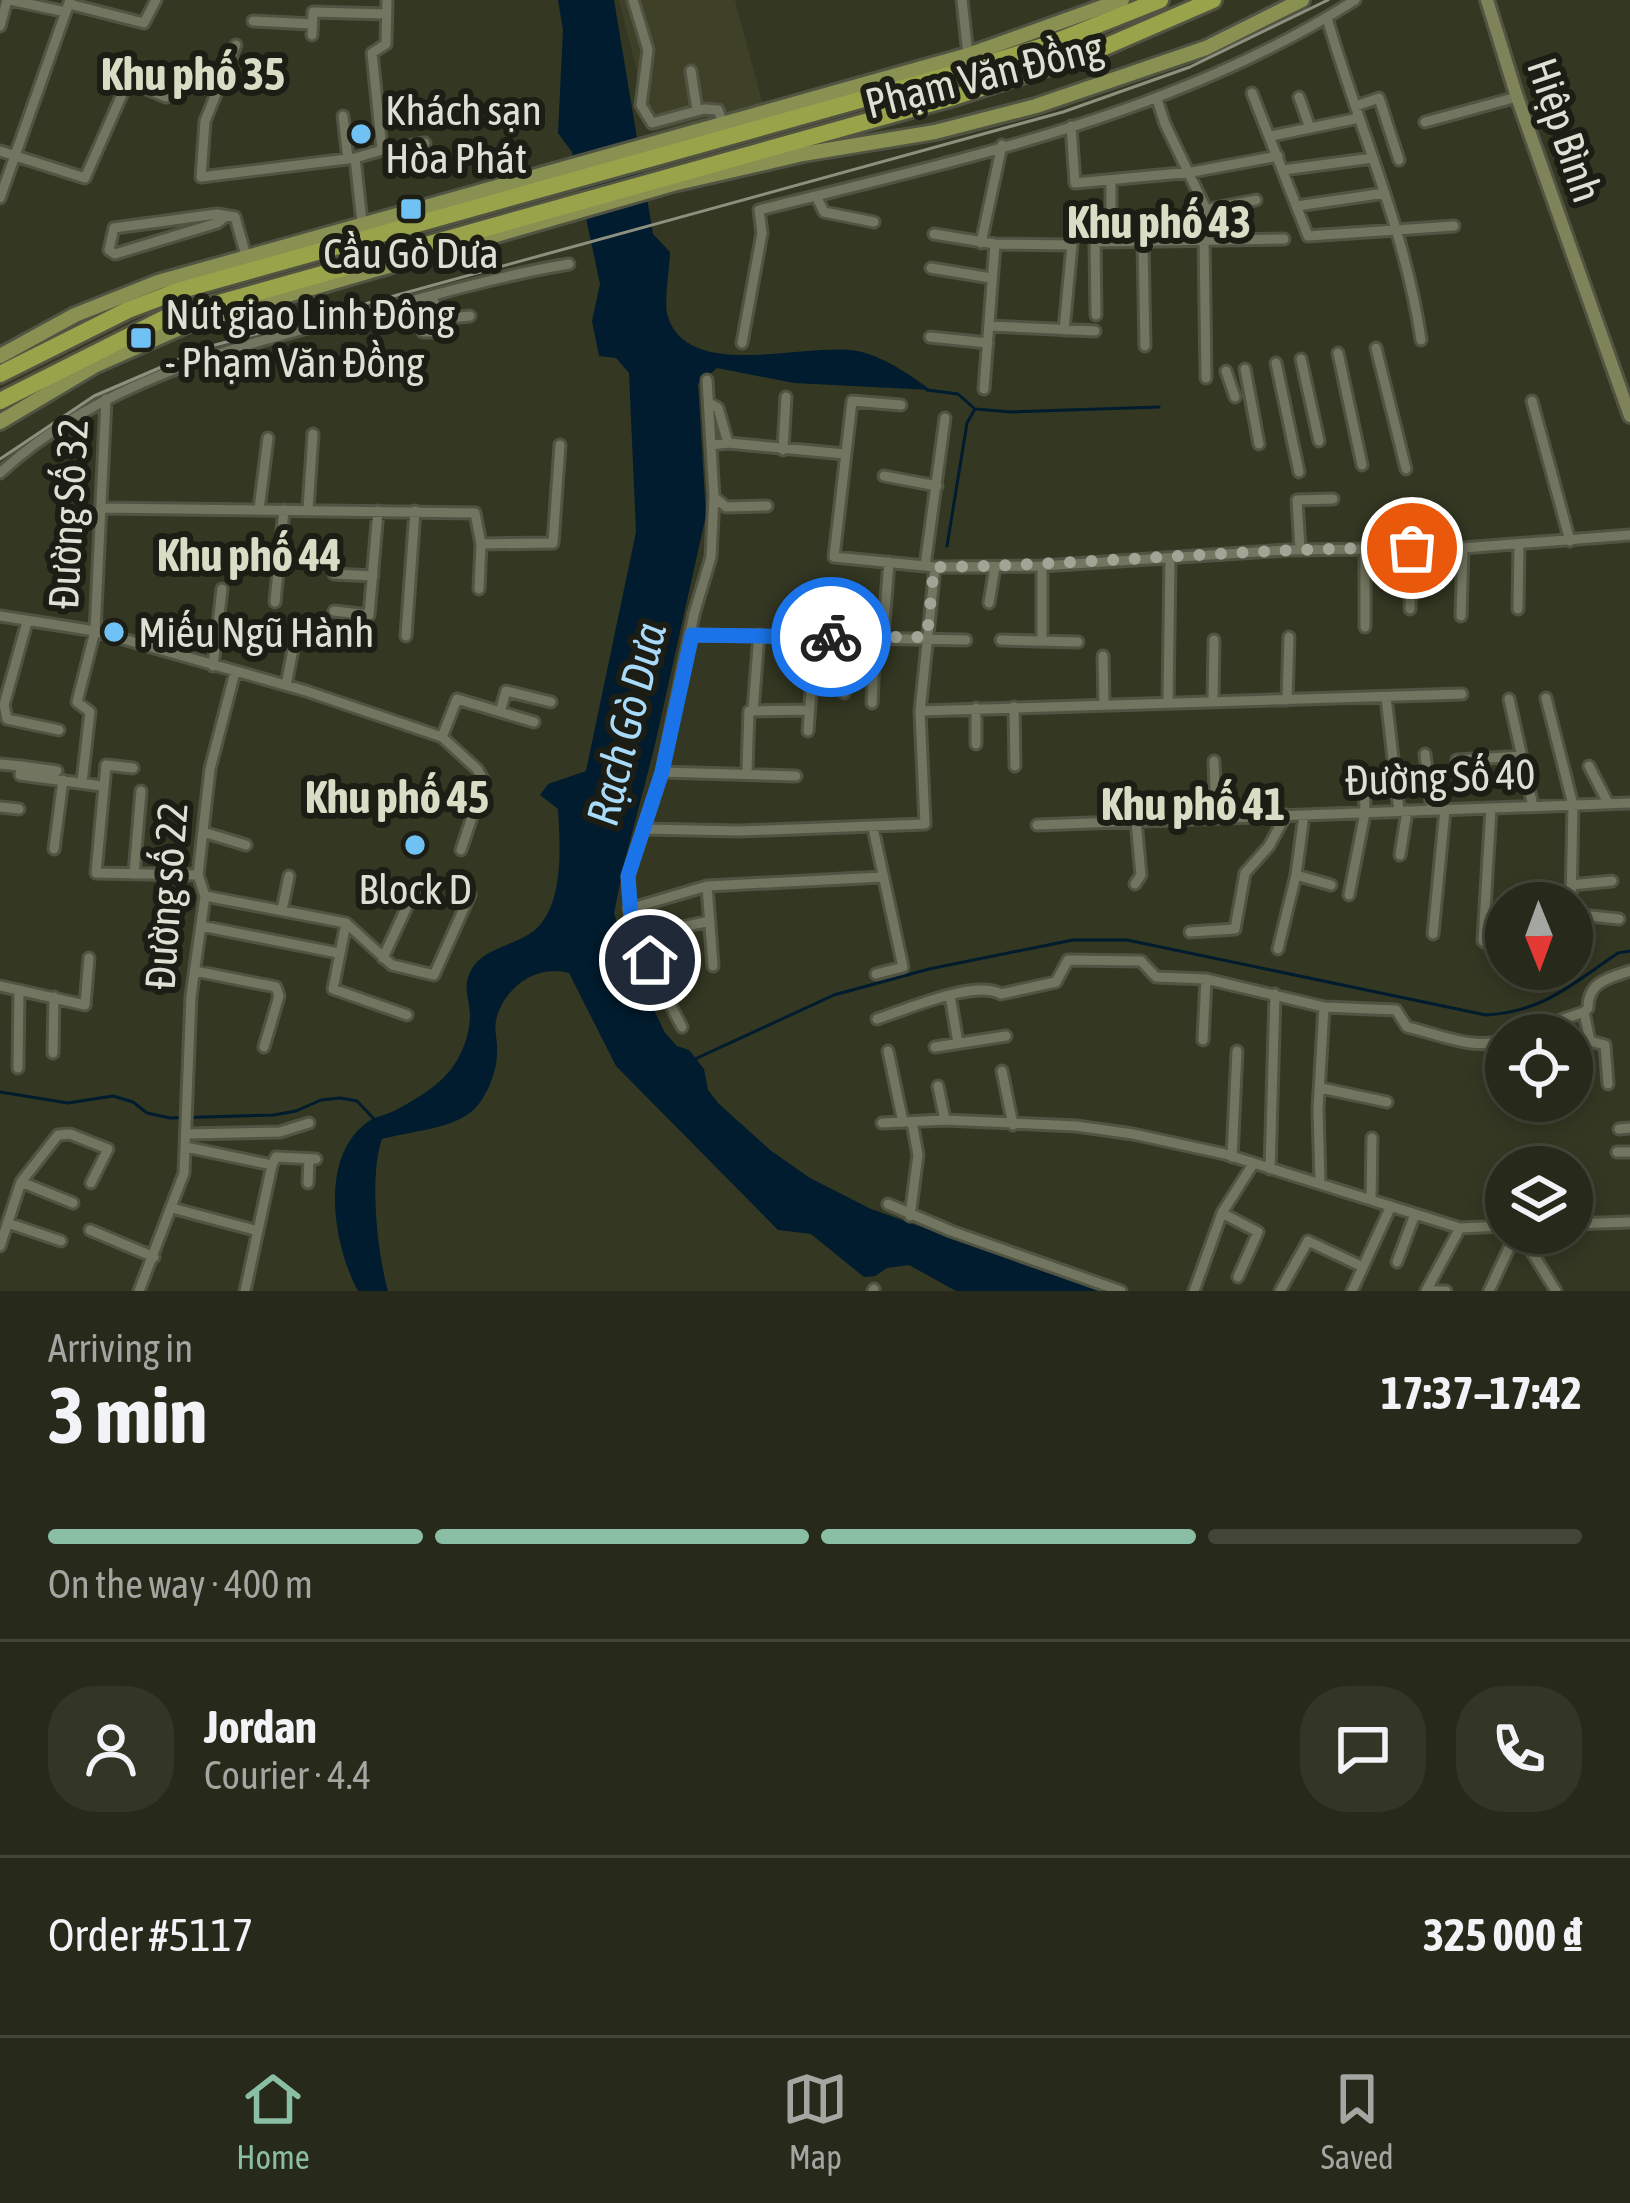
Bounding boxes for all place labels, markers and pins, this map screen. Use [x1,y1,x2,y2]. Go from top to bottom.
place label: Khách sạn Hòa Phát [385,86,542,182]
marker: Khách sạn Hòa Phát [348,121,374,147]
marker: Cầu Gò Dưa [398,196,424,222]
place label: Cầu Gò Dưa [323,229,499,277]
place label: Nút giao Linh Đông - Phạm Văn Đồng [165,290,455,386]
marker: Nút giao Linh Đông - Phạm Văn Đồng [128,325,154,351]
pin [1361,497,1463,599]
place label: Miếu Ngũ Hành [138,608,374,656]
marker: Miếu Ngũ Hành [101,619,127,645]
marker: Block D [402,832,428,858]
place label: Block D [358,865,472,913]
pin [599,909,701,1011]

